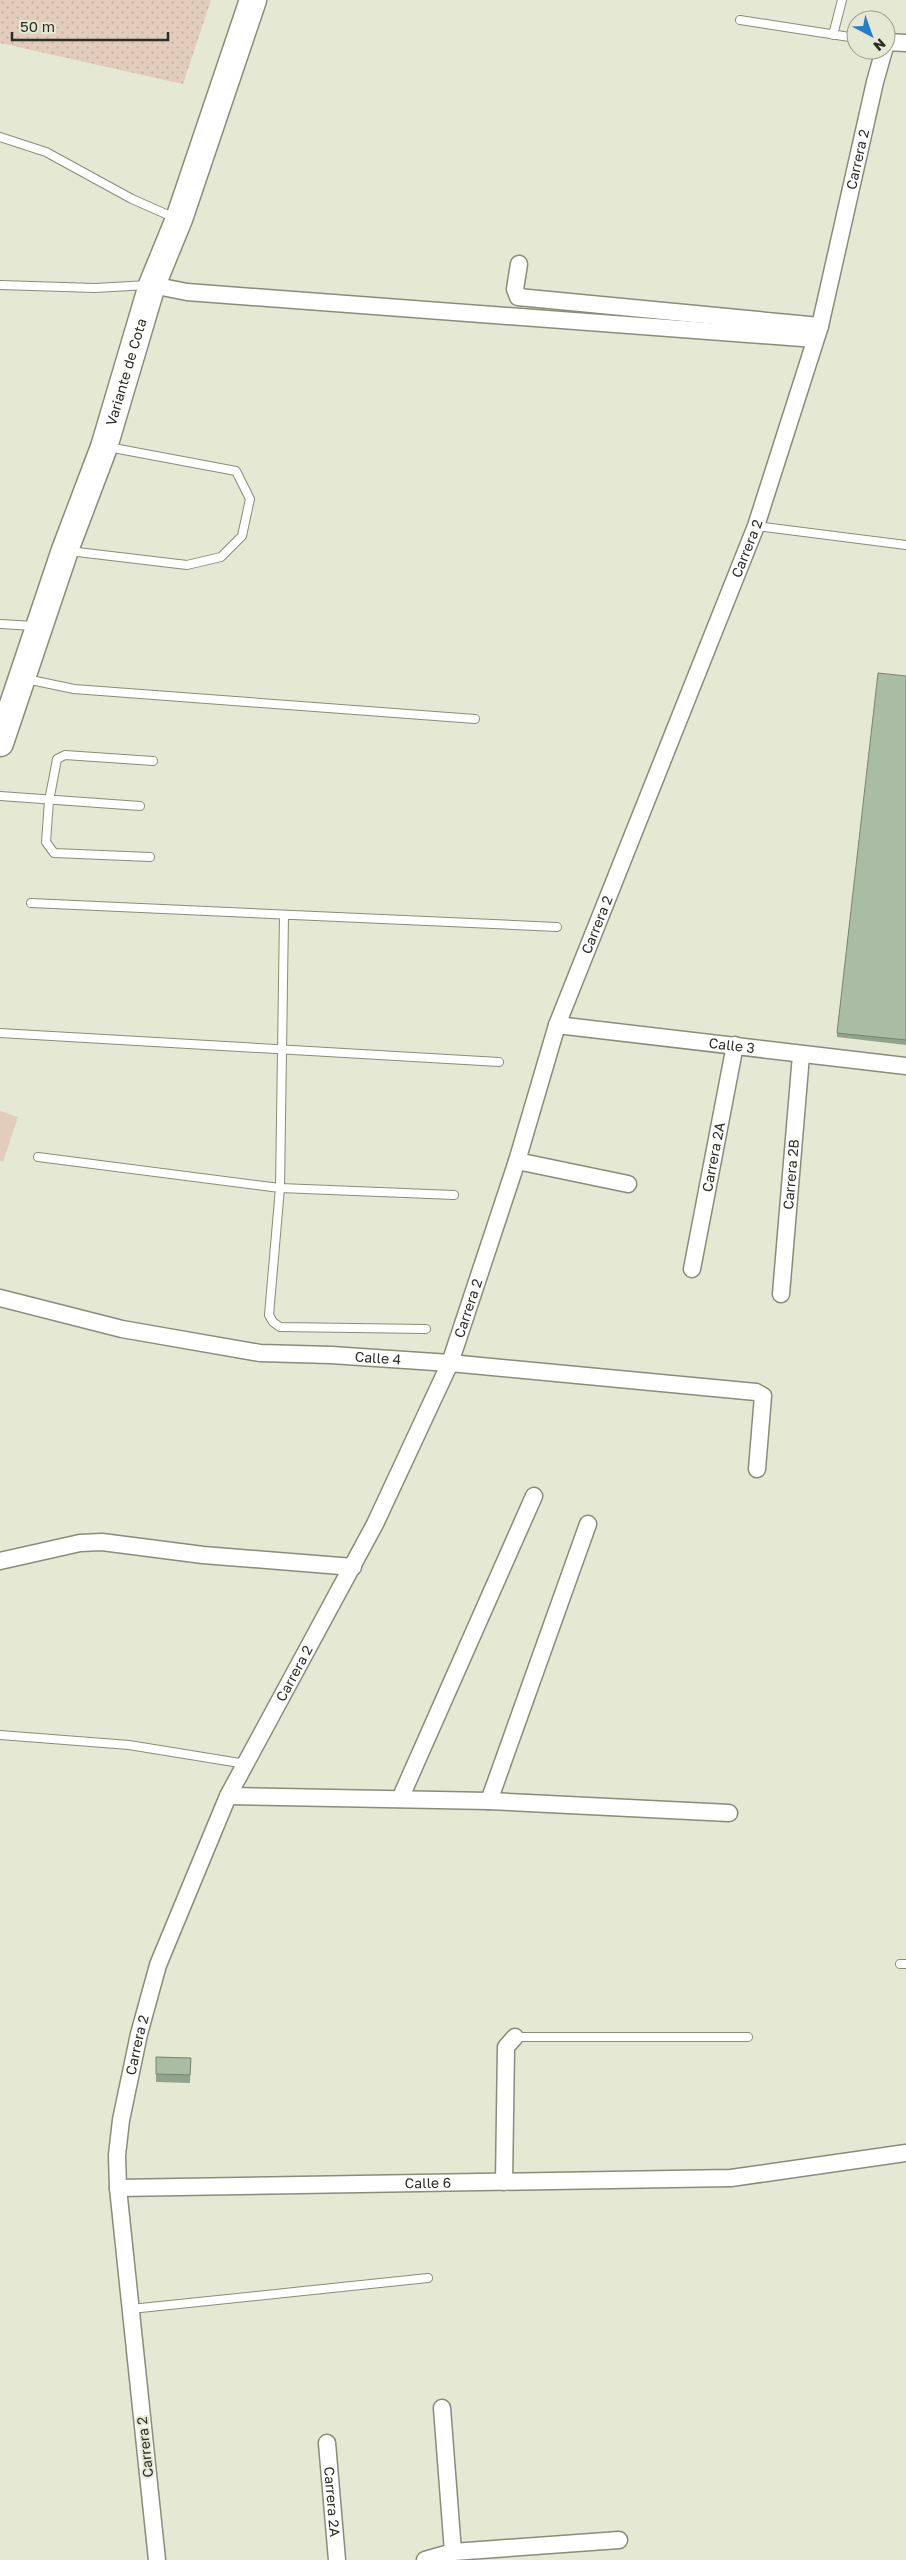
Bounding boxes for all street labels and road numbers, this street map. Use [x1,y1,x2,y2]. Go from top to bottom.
street label: Carrera 2 [842,128,872,191]
street label: Variante de Cota [102,316,150,428]
street label: Carrera 2 [727,517,766,580]
street label: Carrera 2 [577,893,616,956]
street label: Calle 3 [708,1034,756,1056]
street label: Carrera 2A [698,1120,728,1193]
street label: Carrera 2B [779,1138,802,1210]
street label: Carrera 2 [450,1276,485,1340]
street label: Calle 4 [354,1348,402,1368]
street label: Carrera 2 [272,1642,316,1704]
street label: Carrera 2 [122,2013,152,2077]
street label: Calle 6 [405,2174,451,2191]
street label: Carrera 2 [133,2416,156,2478]
street label: Carrera 2A [321,2466,344,2538]

